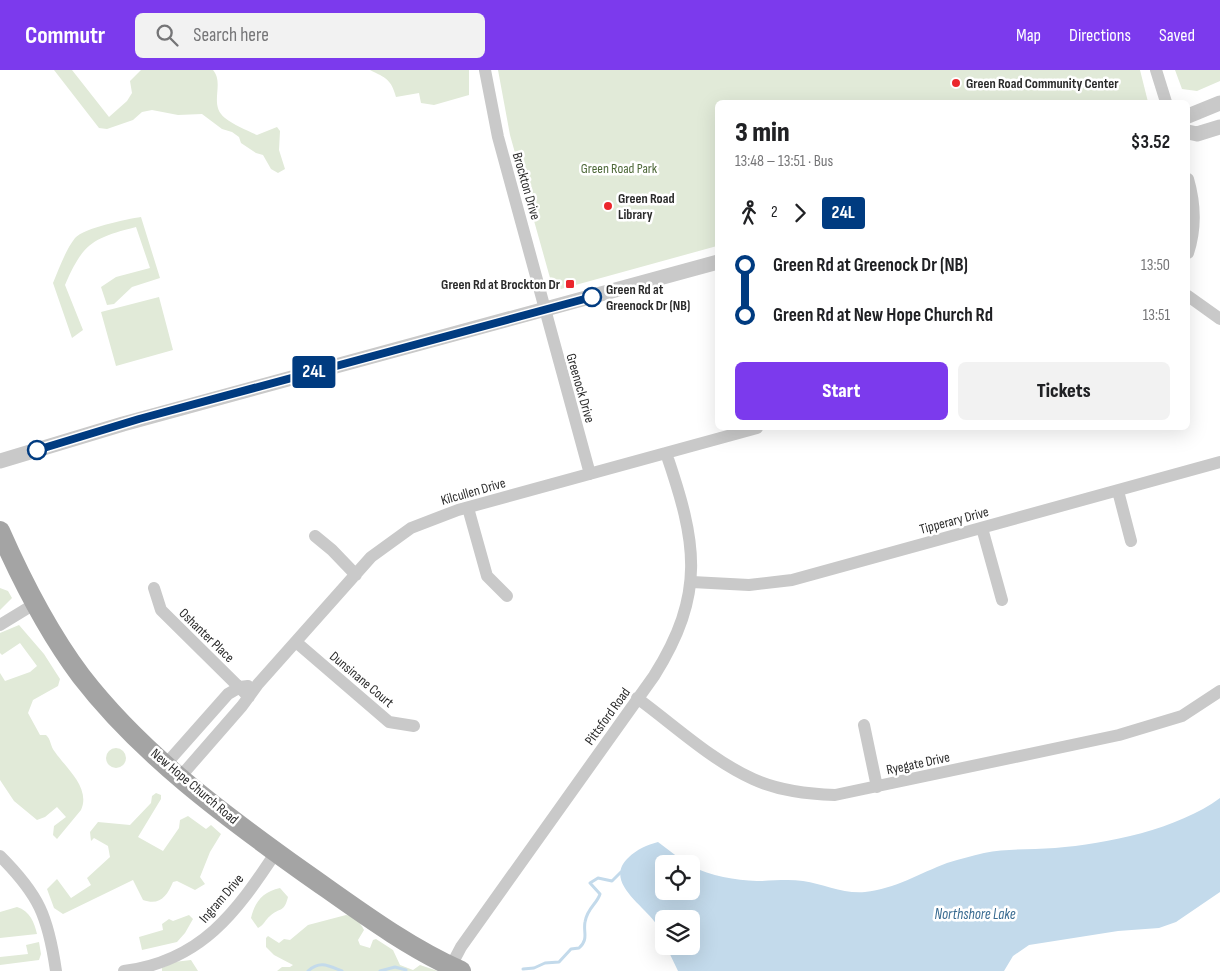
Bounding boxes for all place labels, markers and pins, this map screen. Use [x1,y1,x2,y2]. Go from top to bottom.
place label: Green Road Community Center [966,75,1119,92]
marker: Green Road Community Center [950,77,962,89]
place label: Green Road Library [618,190,675,223]
marker: Green Road Library [602,200,614,212]
place label: Green Rd at Brockton Dr [441,276,561,293]
marker: Green Rd at Brockton Dr [564,278,576,290]
place label: Green Rd at Greenock Dr (NB) [606,281,690,314]
marker: Green Rd at Greenock Dr (NB) [582,287,602,307]
unlabelled marker [27,440,47,460]

